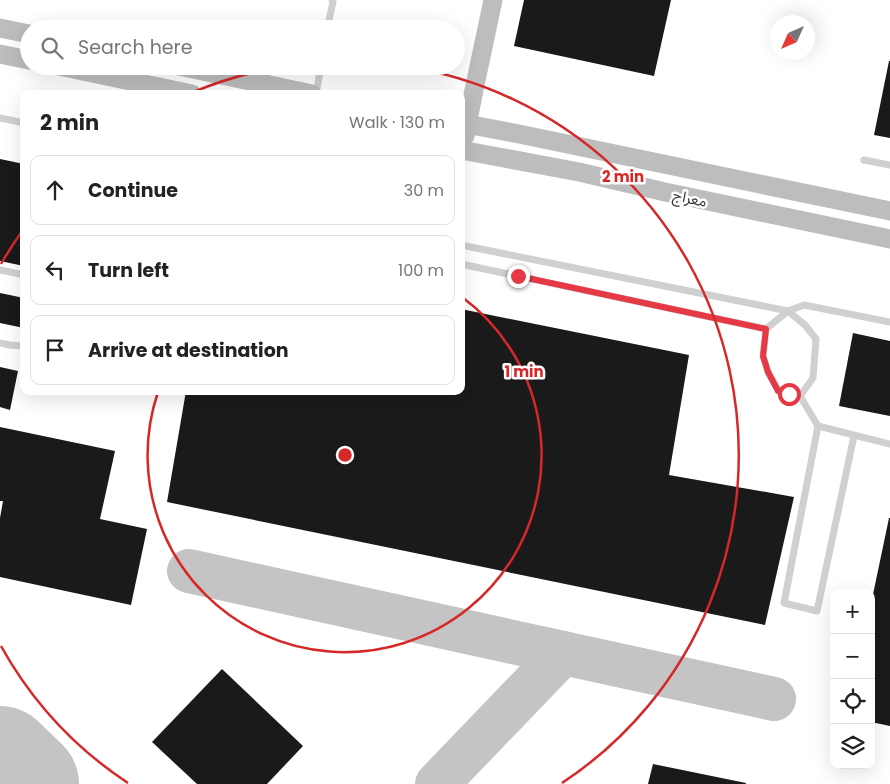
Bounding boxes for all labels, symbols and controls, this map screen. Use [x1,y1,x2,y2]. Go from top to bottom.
north arrow [770,15,815,60]
search box [20,20,465,75]
icon: search [38,34,66,62]
text: Search here [78,34,192,61]
text: 2 min [40,108,99,137]
text: Walk · 130 m [349,111,445,134]
text: 2 min [602,166,644,187]
icon: ahead [41,176,69,204]
text: Continue [88,177,178,204]
text: 30 m [404,179,444,202]
street label: معراج [671,184,709,214]
icon: left [41,256,69,284]
text: Turn left [88,257,169,284]
text: 100 m [398,259,444,282]
route end [507,265,530,288]
icon: arrive [41,336,69,364]
text: Arrive at destination [88,337,289,364]
text: 1 min [504,361,544,382]
route start [778,383,801,406]
centre of rings [336,446,354,464]
map controls [830,589,875,769]
button: + [830,589,875,634]
button: − [830,634,875,679]
button: locate [830,679,875,724]
button: layers [830,724,875,769]

